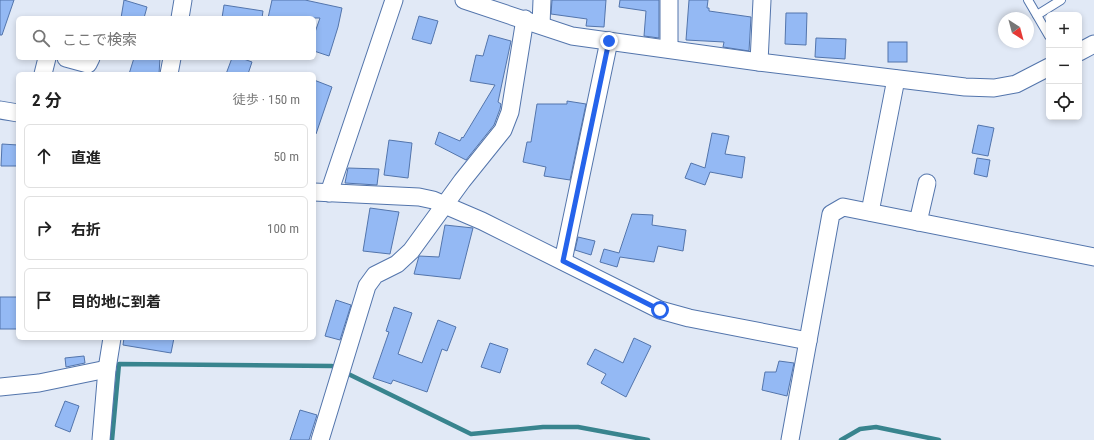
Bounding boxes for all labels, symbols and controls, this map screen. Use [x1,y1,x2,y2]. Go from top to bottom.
north arrow [998,12,1034,48]
map controls [1046,12,1082,120]
button: + [1046,12,1082,48]
search box [16,16,316,60]
icon: search [30,27,52,49]
text: ここで検索 [62,31,137,49]
route end [600,32,618,50]
button: − [1046,48,1082,84]
button: locate [1046,84,1082,120]
text: 2 分 [32,90,62,110]
text: 徒歩 · 150 m [233,92,300,107]
icon: ahead [33,145,55,167]
text: 直進 [71,149,101,167]
text: 50 m [273,149,299,164]
icon: right [33,217,55,239]
text: 右折 [71,221,101,239]
text: 100 m [267,221,299,236]
icon: arrive [33,289,55,311]
text: 目的地に到着 [71,293,161,311]
route start [651,301,669,319]

